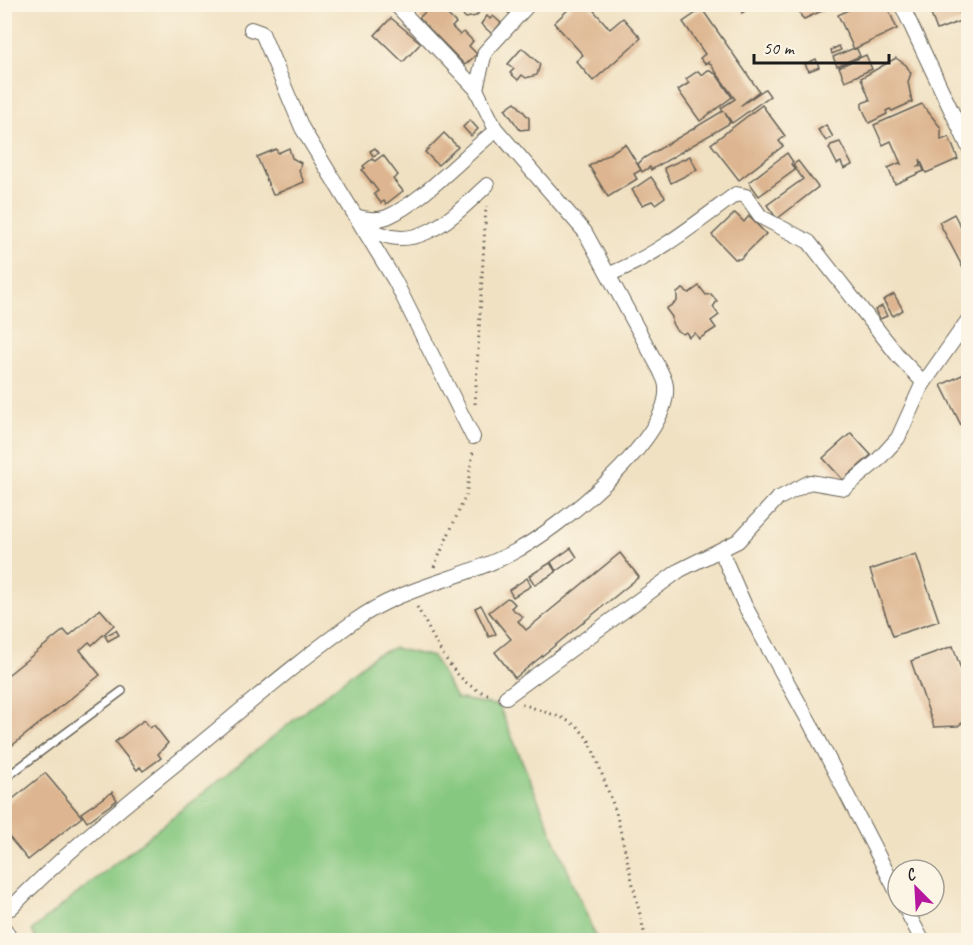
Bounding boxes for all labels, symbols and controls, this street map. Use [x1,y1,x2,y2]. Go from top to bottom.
scale bar [754,27,889,65]
text: 50 m [763,37,796,59]
north arrow [886,858,946,918]
text: С [903,864,920,886]

